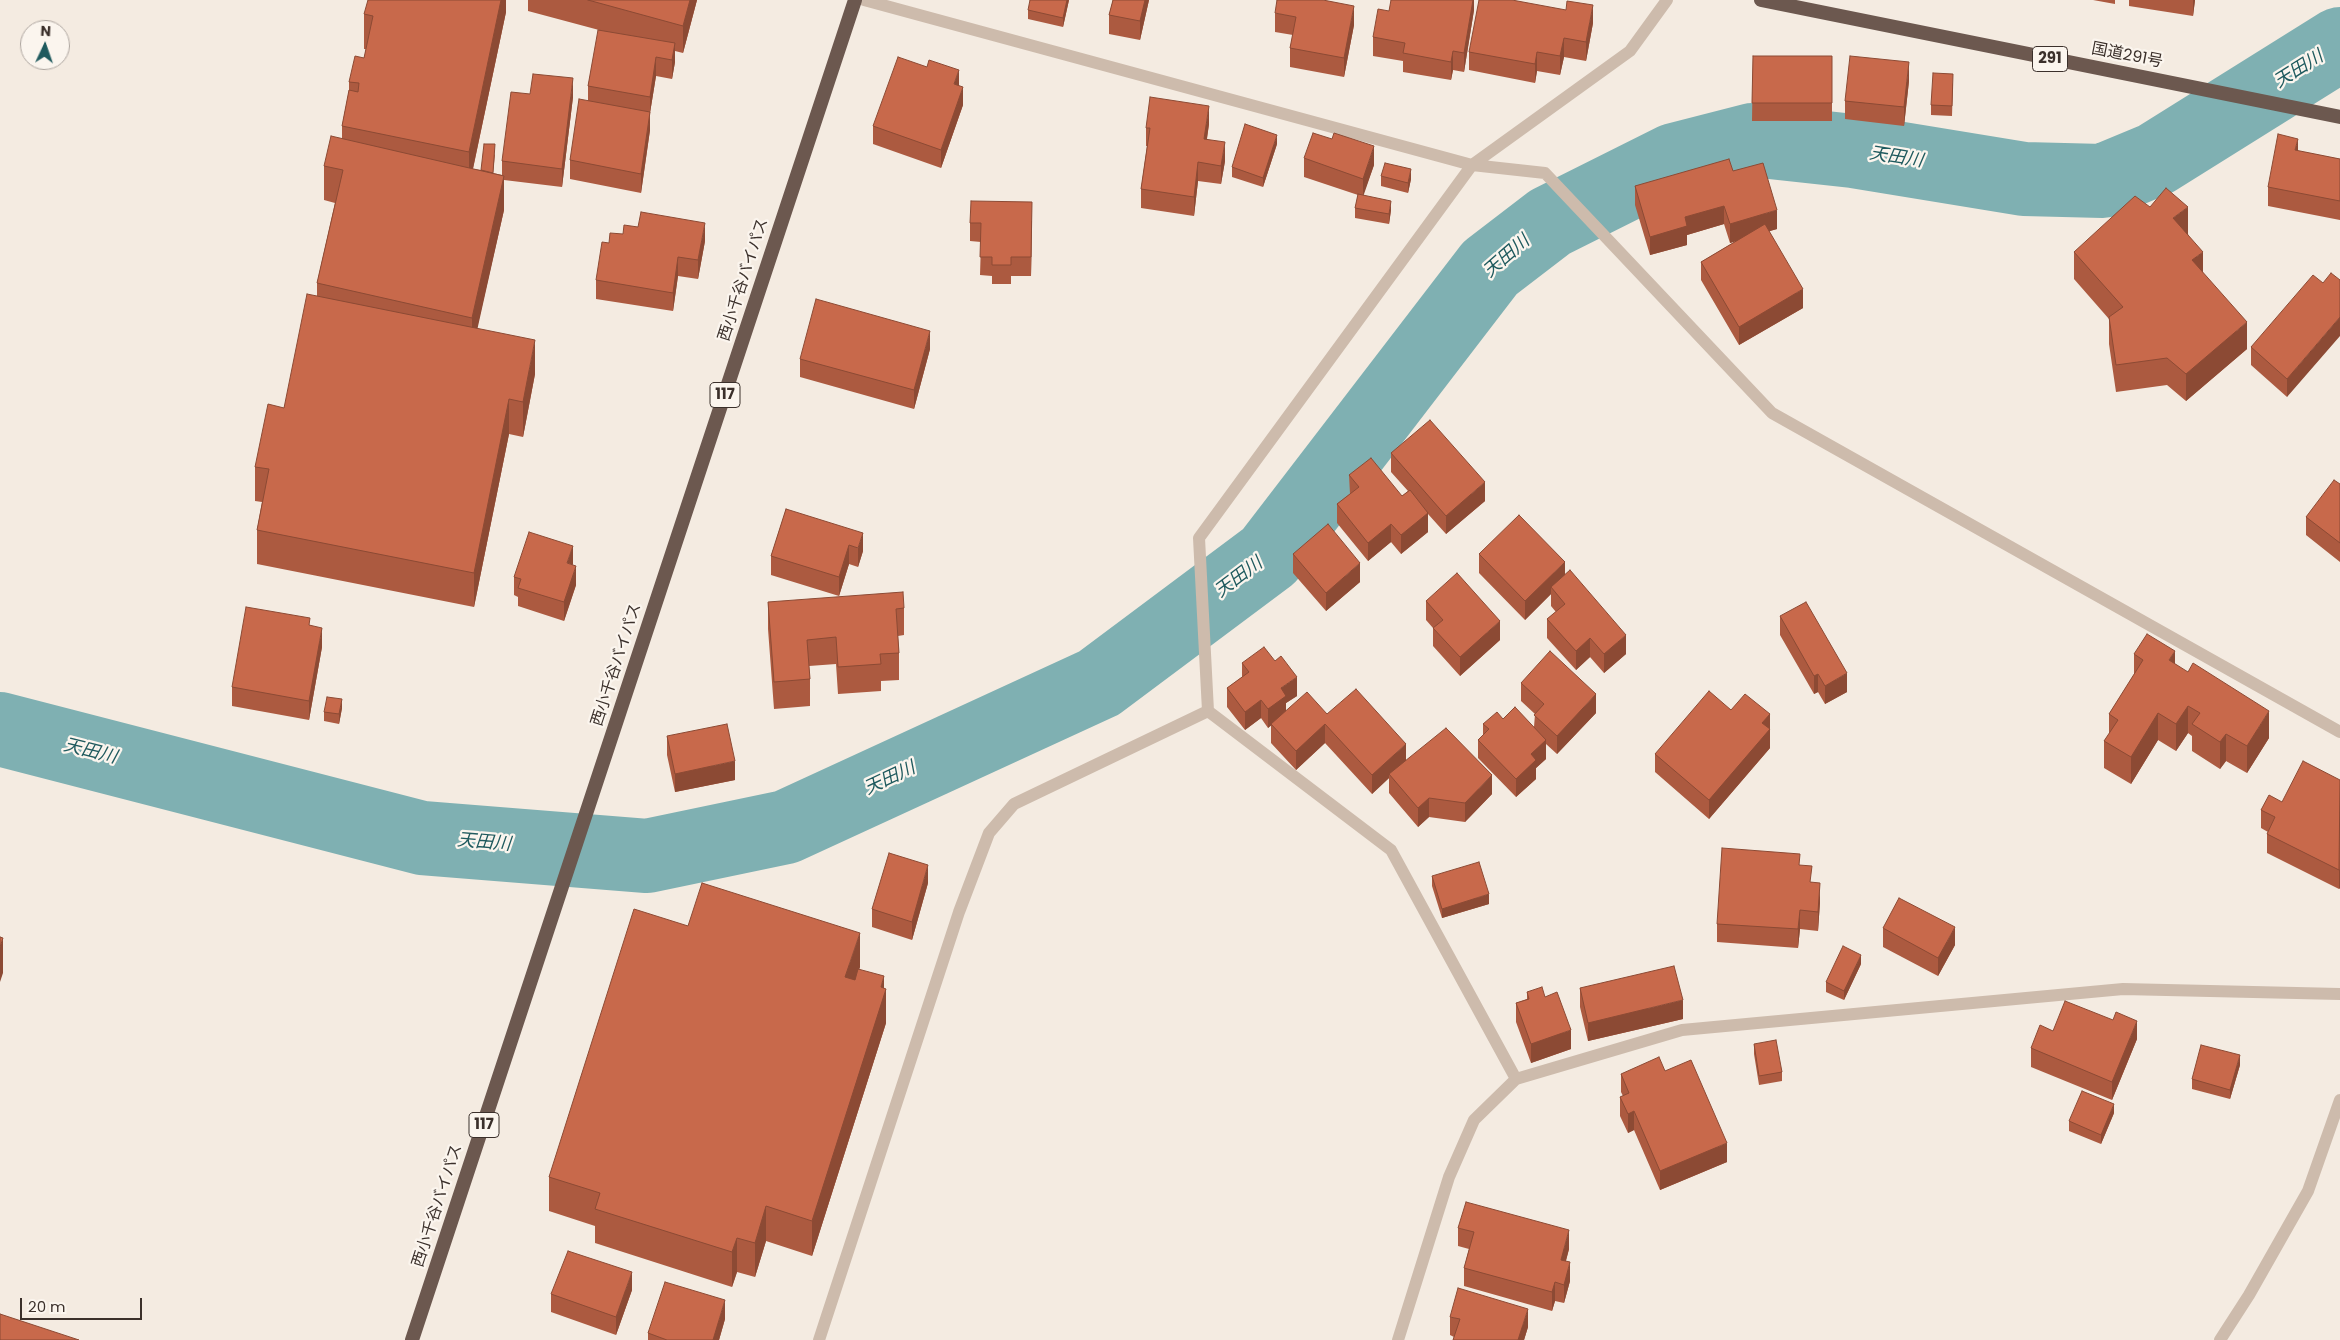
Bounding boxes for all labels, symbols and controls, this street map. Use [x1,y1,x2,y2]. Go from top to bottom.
north arrow [20,20,70,70]
text: N [40,21,52,41]
street label: 国道291号 [2090,40,2164,72]
road number: 291 [2032,46,2068,72]
water label: 天田川 [2270,47,2328,93]
water label: 天田川 [1868,143,1924,173]
street label: 西小千谷バイパス [715,216,773,344]
water label: 天田川 [1480,231,1534,283]
road number: 117 [710,382,740,408]
water label: 天田川 [1211,553,1267,603]
street label: 西小千谷バイパス [588,601,646,729]
water label: 天田川 [61,735,119,769]
water label: 天田川 [861,758,919,800]
water label: 天田川 [456,830,512,856]
road number: 117 [469,1112,499,1138]
street label: 西小千谷バイパス [409,1142,467,1270]
scale bar [22,1288,145,1320]
text: 20 m [28,1296,66,1317]

